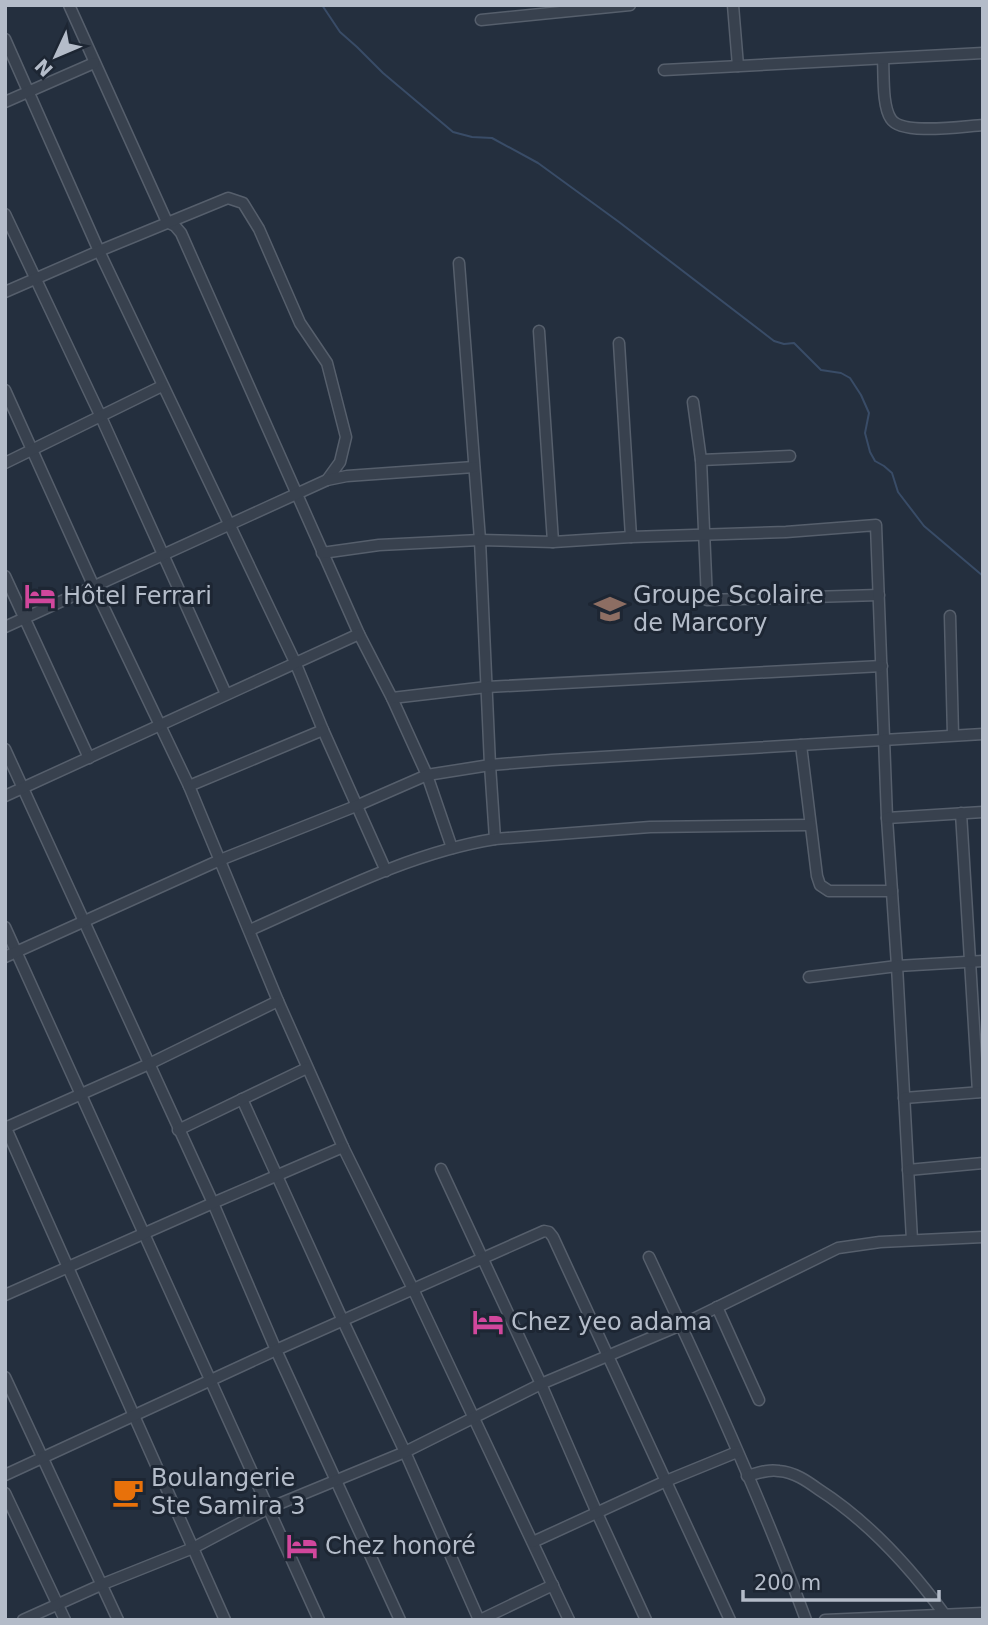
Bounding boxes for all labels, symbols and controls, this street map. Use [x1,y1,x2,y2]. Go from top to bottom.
north arrow [21,21,91,91]
text: N [30,54,57,81]
hotel icon: Hôtel Ferrari [23,579,57,613]
place label: Groupe Scolaire de Marcory [633,581,824,637]
place label: Hôtel Ferrari [63,582,212,610]
school or university icon: Groupe Scolaire de Marcory [593,592,627,626]
hotel icon: Chez yeo adama [471,1305,505,1339]
place label: Chez yeo adama [511,1308,712,1336]
place label: Boulangerie Ste Samira 3 [151,1464,306,1520]
cafe icon: Boulangerie Ste Samira 3 [111,1475,145,1509]
hotel icon: Chez honoré [285,1529,319,1563]
place label: Chez honoré [325,1532,476,1560]
scale bar [743,1558,939,1602]
text: 200 m [754,1571,821,1595]

